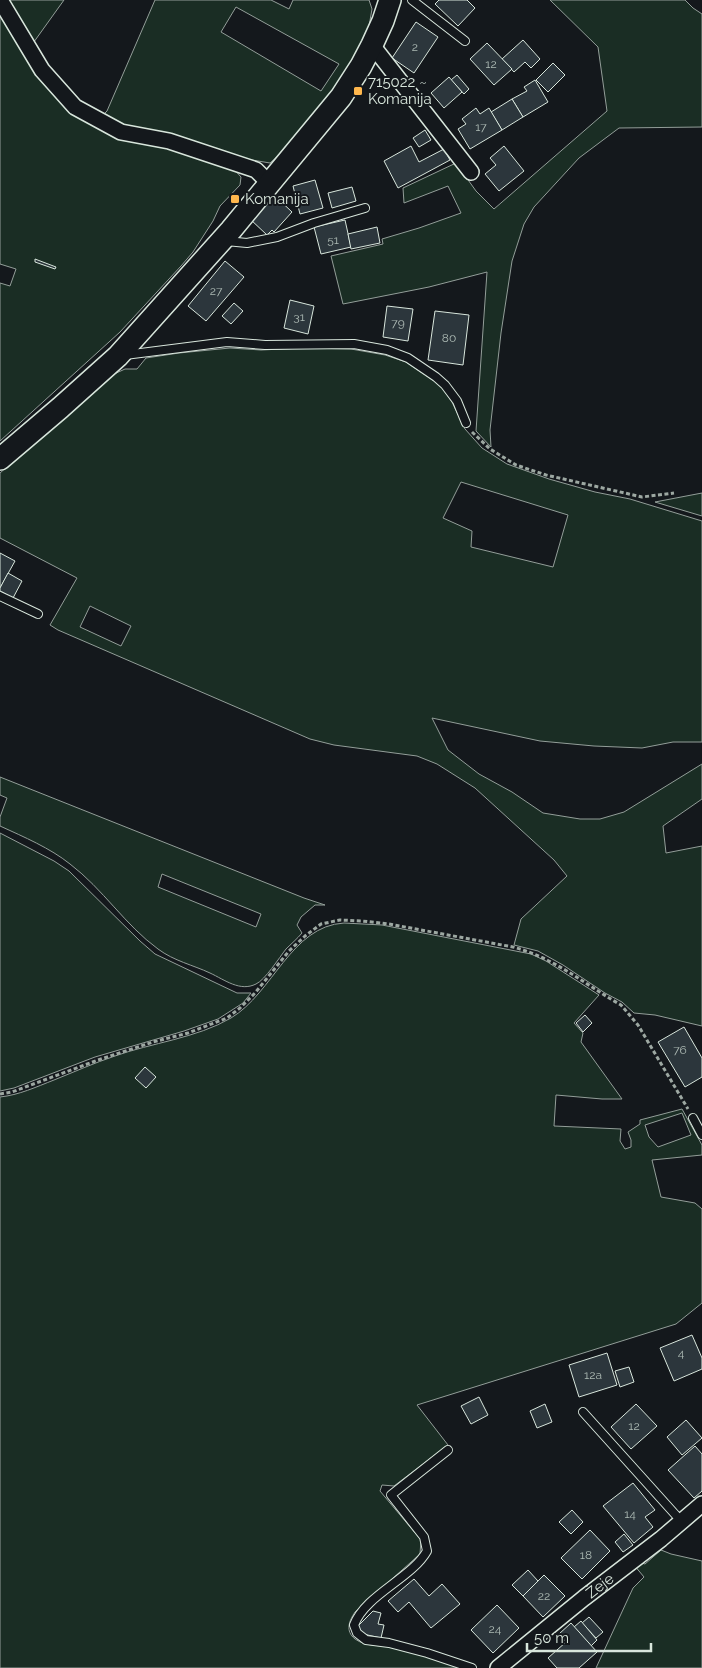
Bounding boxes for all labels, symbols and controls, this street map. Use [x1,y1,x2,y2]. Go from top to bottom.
house number: 2 [412,40,418,54]
house number: 12 [485,57,497,71]
place label: 715022 ~ Komanija [368,73,432,108]
marker: 715022 ~ Komanija [352,85,364,97]
house number: 17 [475,120,487,134]
place label: Komanija [245,190,309,208]
marker: Komanija [229,193,241,205]
house number: 51 [327,233,339,247]
house number: 27 [210,284,223,298]
house number: 31 [293,310,305,324]
house number: 79 [391,316,405,330]
house number: 80 [442,331,456,345]
house number: 76 [673,1043,687,1057]
house number: 4 [678,1346,685,1360]
house number: 12a [584,1368,602,1382]
house number: 12 [628,1419,640,1433]
house number: 14 [624,1507,636,1521]
house number: 18 [580,1548,592,1562]
street label: Žeje [582,1569,618,1602]
house number: 22 [538,1589,550,1603]
scale bar [527,1620,651,1652]
house number: 24 [489,1622,502,1636]
text: 50 m [534,1629,569,1647]

